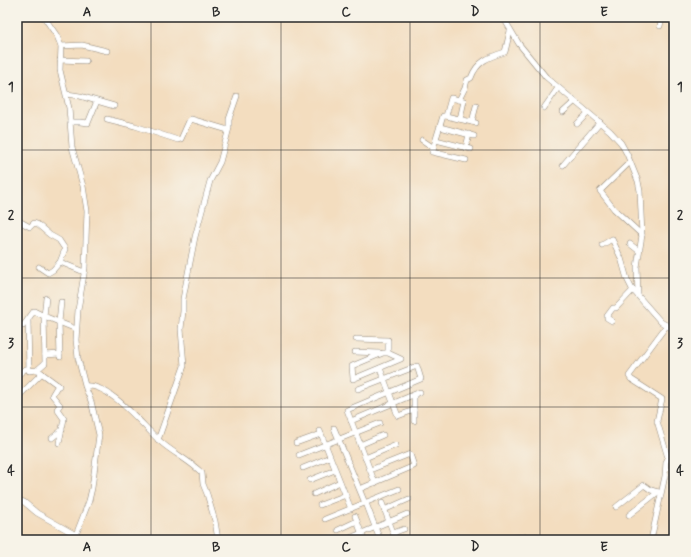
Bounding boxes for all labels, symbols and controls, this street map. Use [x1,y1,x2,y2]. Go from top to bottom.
text: A [83,4,91,21]
text: B [212,4,221,21]
text: C [341,4,351,21]
text: D [471,4,480,21]
text: E [600,4,608,21]
text: 1 [8,79,14,96]
text: 1 [677,79,683,96]
text: 2 [8,207,15,224]
text: 2 [677,207,684,224]
text: 3 [8,335,14,352]
text: 3 [677,335,683,352]
text: 4 [7,463,15,480]
text: 4 [676,463,684,480]
text: A [83,539,91,556]
text: B [212,539,221,556]
text: C [341,539,351,556]
text: D [471,539,480,556]
text: E [600,539,608,556]

